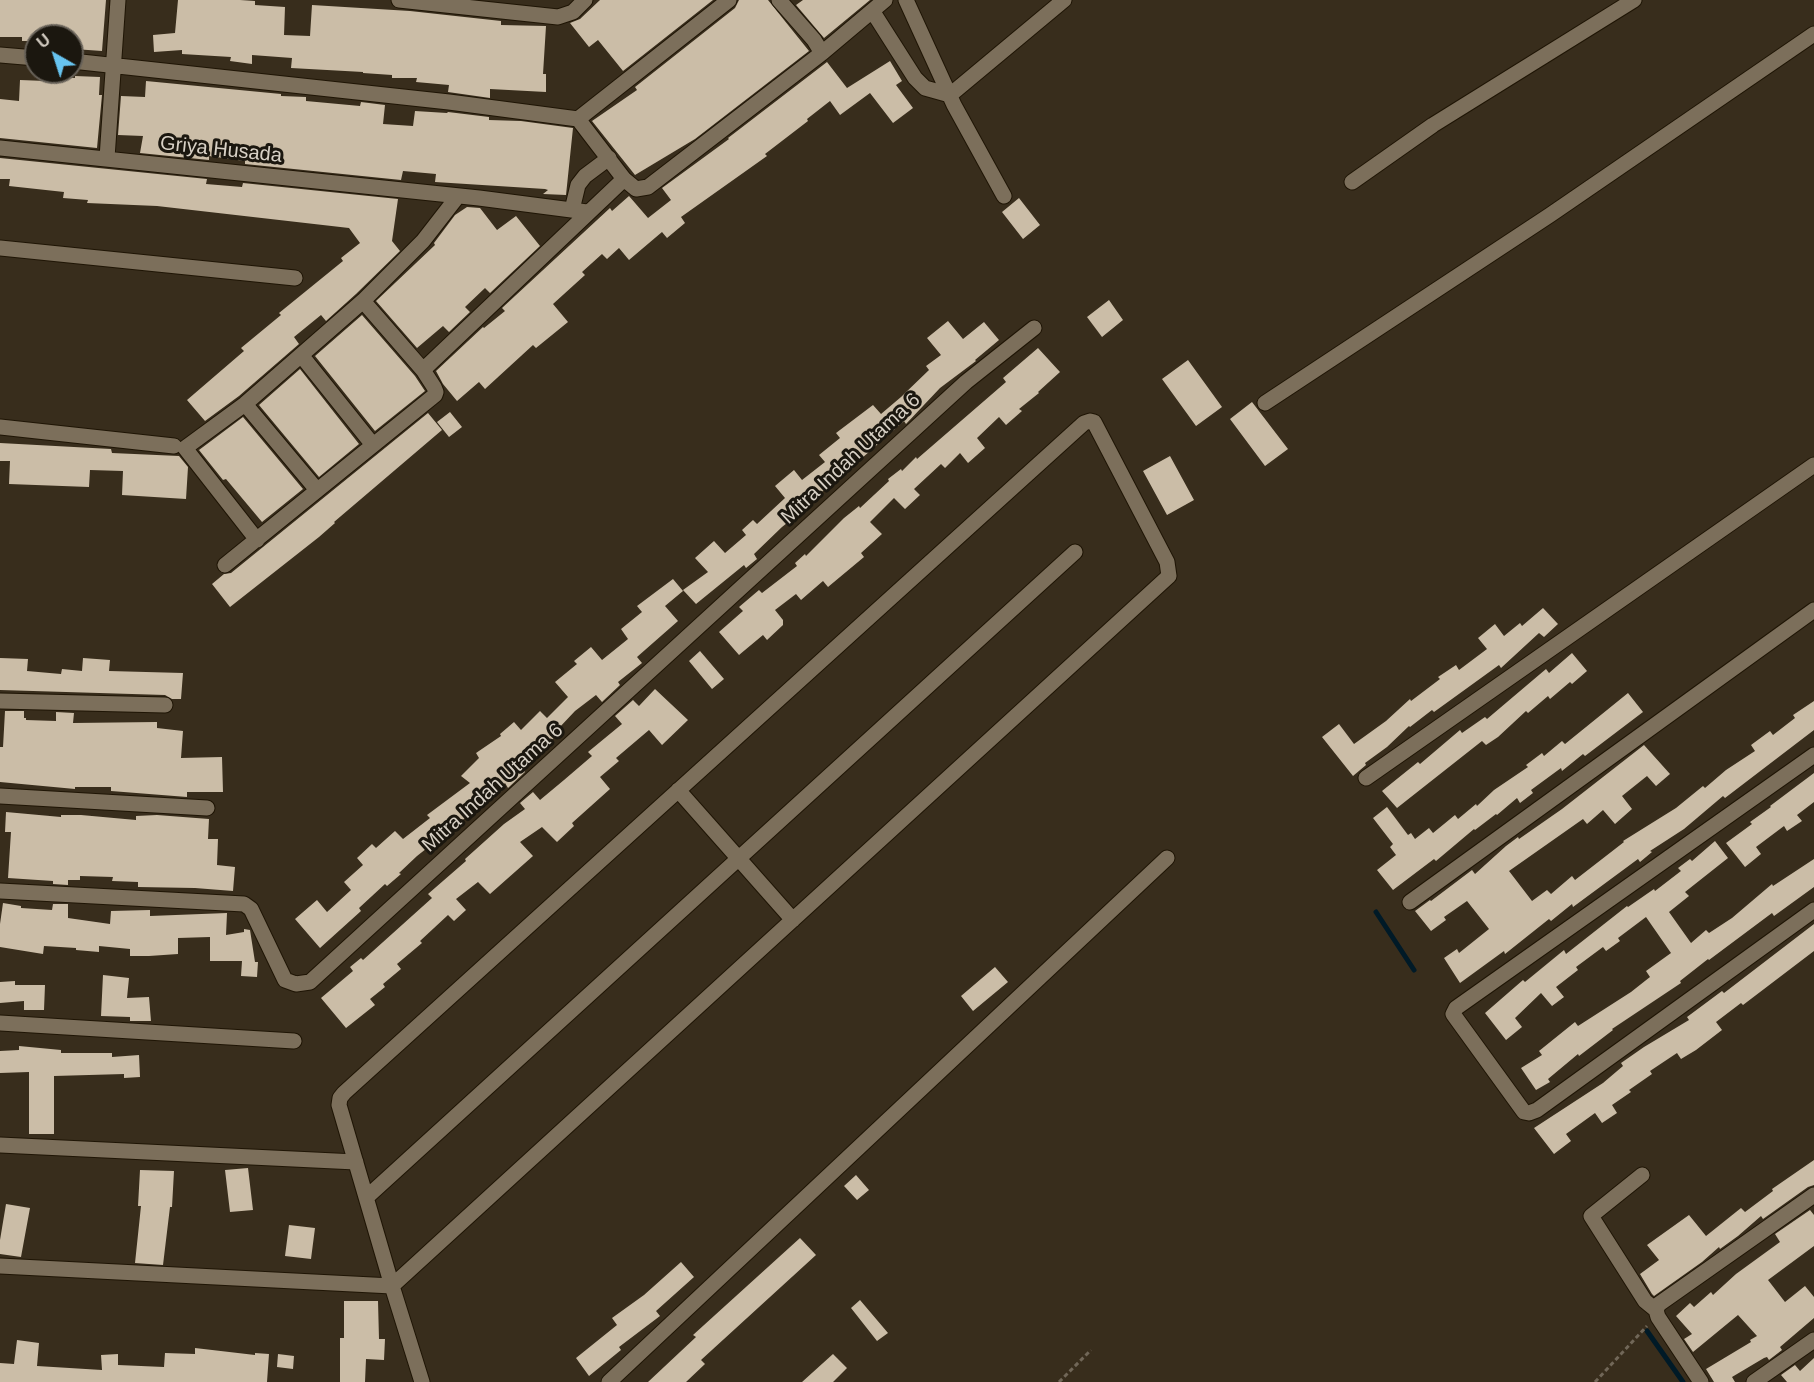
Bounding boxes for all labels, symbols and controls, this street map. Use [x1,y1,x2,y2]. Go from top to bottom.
north arrow [24,24,84,84]
text: U [34,31,53,51]
street label: Griya Husada [159,132,283,168]
street label: Mitra Indah Utama 6 [777,388,925,530]
street label: Mitra Indah Utama 6 [418,718,568,858]

